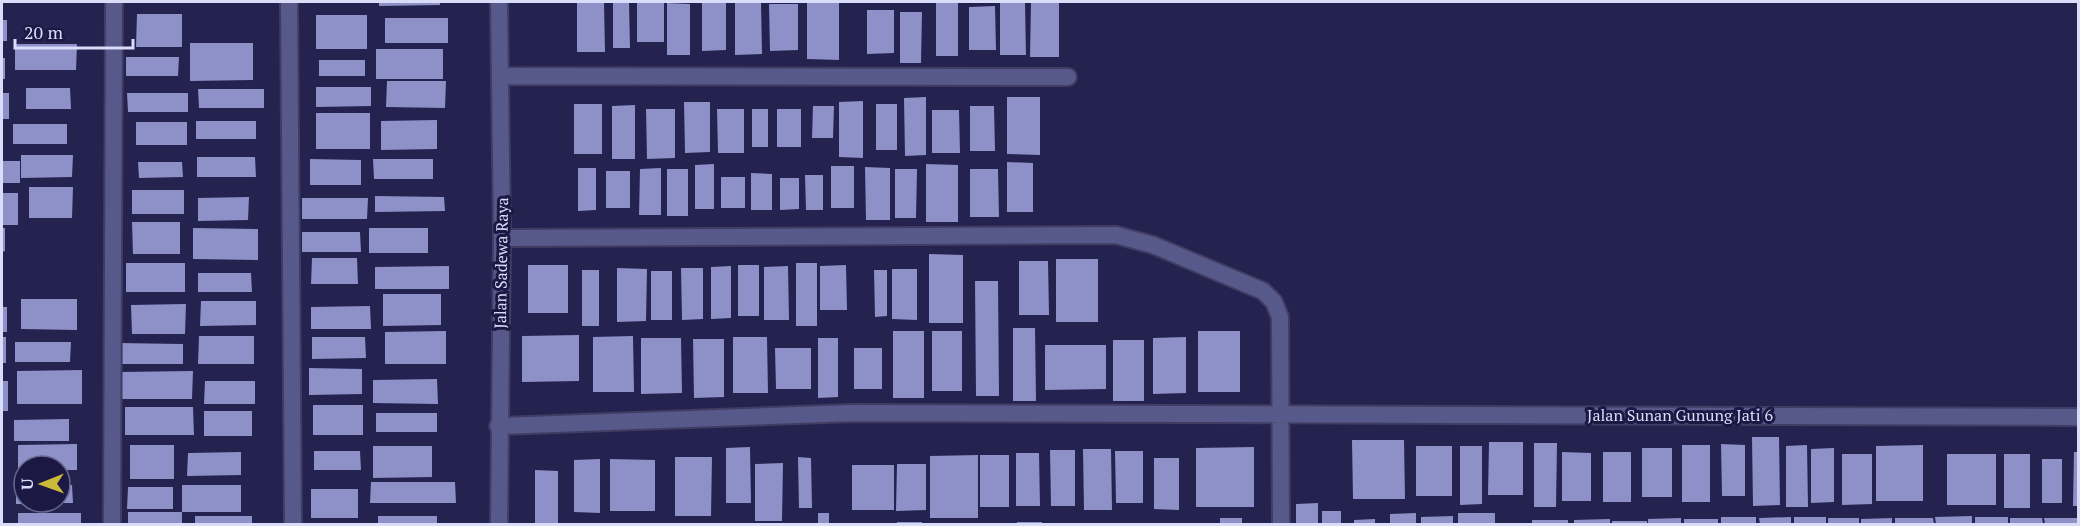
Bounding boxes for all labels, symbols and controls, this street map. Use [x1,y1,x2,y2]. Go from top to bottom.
scale bar [15,12,134,50]
text: 20 m [24,20,64,44]
street label: Jalan Sadewa Raya [489,197,513,329]
street label: Jalan Sunan Gunung Jati 6 [1587,404,1773,426]
north arrow [12,454,72,514]
text: U [16,478,38,490]

